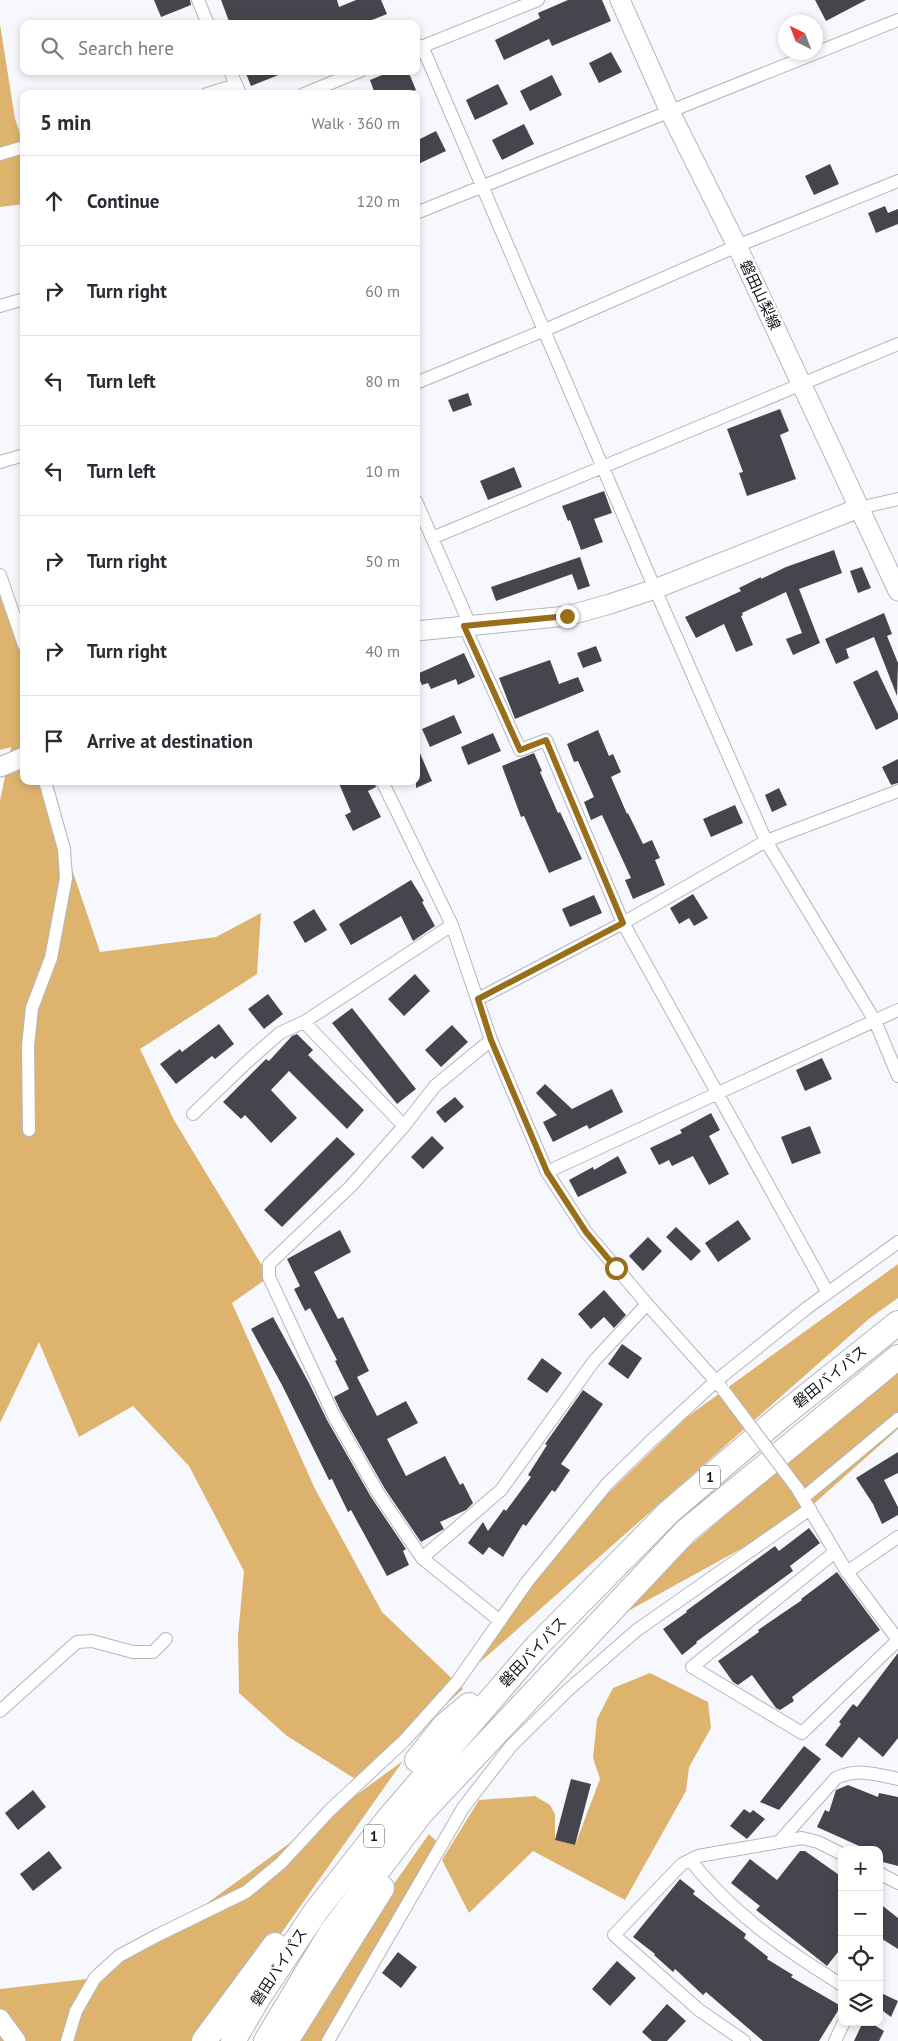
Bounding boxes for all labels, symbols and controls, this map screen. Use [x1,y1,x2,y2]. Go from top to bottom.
north arrow [778,15,823,60]
search box [20,20,420,75]
icon: search [38,34,66,62]
text: Search here [78,36,174,60]
text: 5 min [40,109,91,136]
text: Walk · 360 m [311,113,400,133]
icon: ahead [40,187,68,215]
text: Continue [87,189,159,213]
text: 120 m [357,191,400,211]
street label: 磐田山梨線 [736,257,785,333]
icon: right [40,277,68,305]
text: Turn right [87,279,167,303]
text: 60 m [365,281,400,301]
icon: left [40,367,68,395]
text: Turn left [87,369,156,393]
text: 80 m [365,371,400,391]
icon: left [40,457,68,485]
text: Turn left [87,459,156,483]
text: 10 m [365,461,400,481]
icon: right [40,547,68,575]
text: Turn right [87,549,167,573]
text: 50 m [365,551,400,571]
route end [556,605,579,628]
icon: right [40,637,68,665]
text: Turn right [87,639,167,663]
text: 40 m [365,641,400,661]
icon: arrive [40,727,68,755]
text: Arrive at destination [87,729,253,753]
route start [605,1257,628,1280]
street label: 磐田バイパス [789,1341,871,1412]
road number: 1 [700,1465,720,1488]
street label: 磐田バイパス [495,1612,570,1691]
road number: 1 [364,1824,384,1848]
map controls [838,1846,883,2026]
button: + [838,1846,883,1891]
button: − [838,1891,883,1936]
street label: 磐田バイパス [246,1924,311,2010]
button: locate [838,1936,883,1981]
button: layers [838,1981,883,2026]

